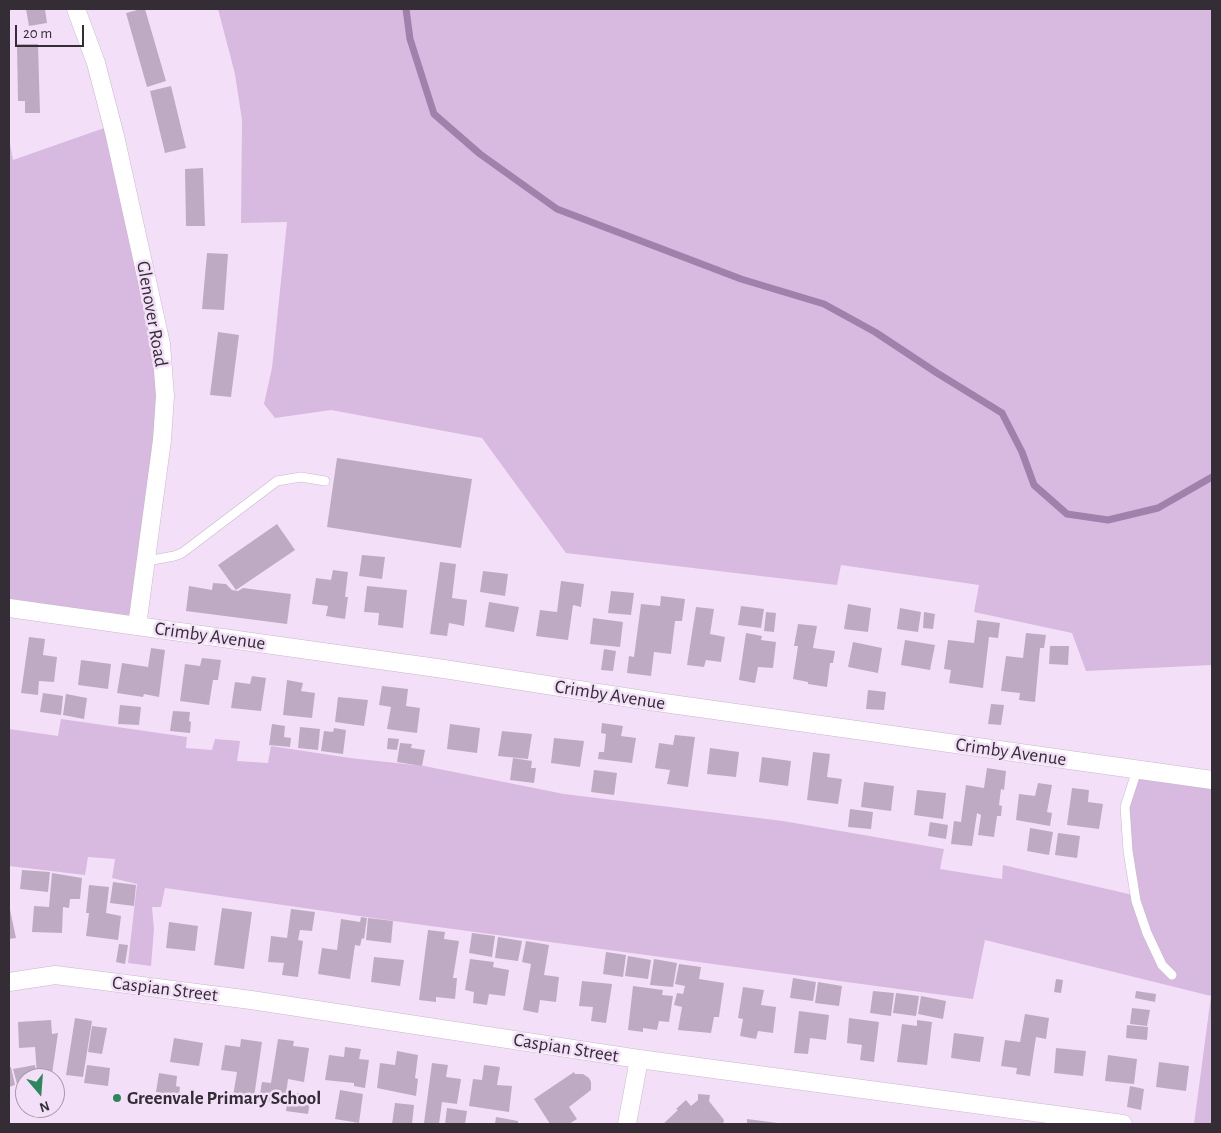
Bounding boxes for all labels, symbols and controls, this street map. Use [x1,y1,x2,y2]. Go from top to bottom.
scale bar [18,15,86,47]
text: 20 m [23,26,52,41]
street label: Glenover Road [131,259,173,369]
street label: Crimby Avenue [153,617,267,655]
street label: Crimby Avenue [553,675,667,715]
street label: Crimby Avenue [954,733,1068,771]
street label: Caspian Street [111,971,219,1007]
street label: Caspian Street [512,1028,620,1068]
north arrow [15,1068,65,1118]
place label: Greenvale Primary School [127,1087,321,1109]
marker: Greenvale Primary School [111,1092,123,1104]
text: N [38,1098,51,1114]

